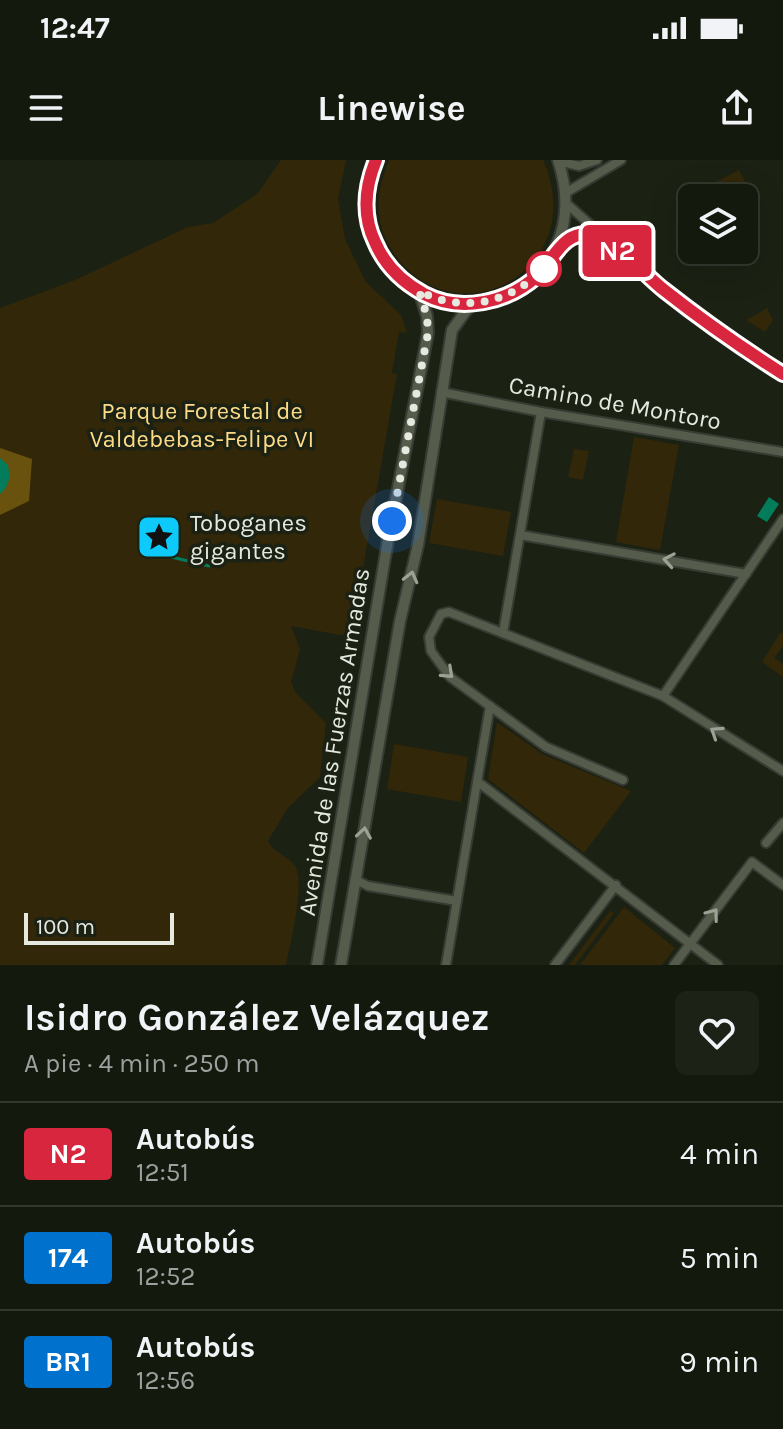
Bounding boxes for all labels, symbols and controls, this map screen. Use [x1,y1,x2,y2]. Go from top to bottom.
text: 12:47 [40,10,110,46]
icon: menu [24,86,68,130]
icon: share [715,86,759,130]
text: Linewise [317,87,466,129]
map controls [678,184,758,264]
button: layers [678,184,758,264]
line badge: N2 [581,225,653,277]
text: N2 [598,234,636,267]
unlabelled marker [527,252,561,286]
street label: Camino de Montoro [507,371,723,435]
park label: Parque Forestal de Valdebebas-Felipe VI [90,397,314,453]
your location [372,501,412,541]
place label: Toboganes gigantes [190,509,307,565]
place icon: Toboganes gigantes [135,513,183,561]
one-way arrow [662,553,676,570]
street label: Avenida de las Fuerzas Armadas [293,566,375,918]
one-way arrow [401,571,418,585]
one-way arrow [439,663,453,678]
one-way arrow [710,726,725,741]
one-way arrow [355,826,372,840]
one-way arrow [703,908,718,922]
scale bar [24,909,174,945]
text: 100 m [36,914,95,940]
button: heart [675,991,759,1075]
text: Isidro González Velázquez [24,995,490,1040]
text: A pie · 4 min · 250 m [24,1048,260,1079]
text: Autobús [136,1121,255,1157]
text: 4 min [680,1136,759,1172]
text: N2 [49,1137,87,1170]
text: 12:51 [136,1157,189,1188]
text: Autobús [136,1225,255,1261]
text: 5 min [680,1240,759,1276]
text: 174 [48,1241,88,1274]
text: 12:52 [136,1261,195,1292]
text: Autobús [136,1329,255,1365]
text: 9 min [679,1344,759,1380]
text: BR1 [45,1345,91,1378]
text: 12:56 [136,1365,195,1396]

